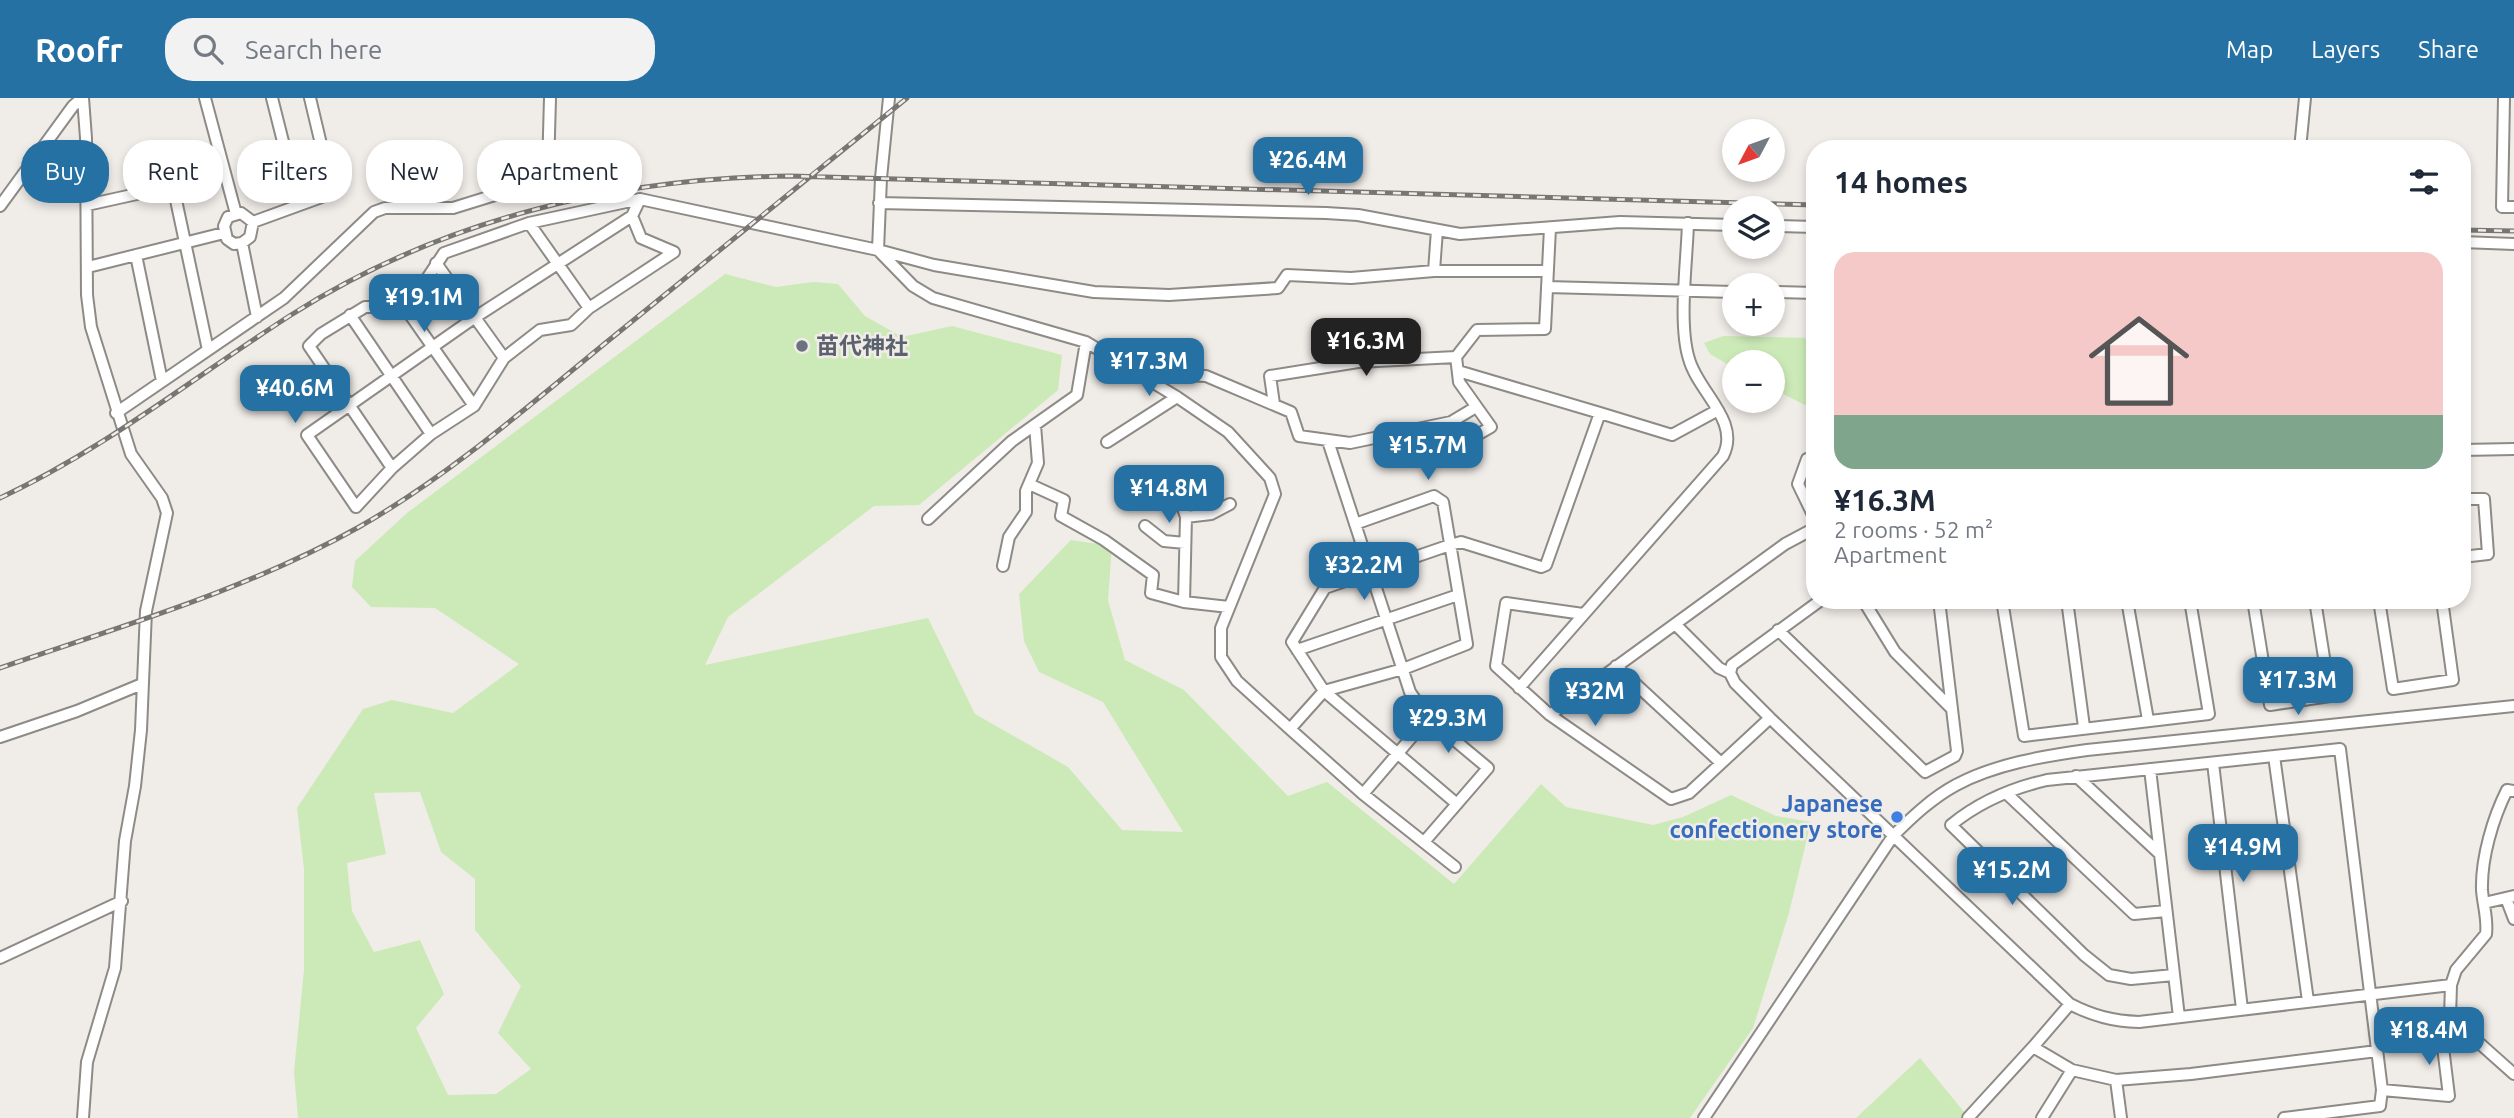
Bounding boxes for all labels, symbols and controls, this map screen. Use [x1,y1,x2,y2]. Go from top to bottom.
search box [165,18,655,81]
icon: search [189,30,227,68]
text: Roofr [35,31,123,68]
text: Search here [245,35,382,64]
text: Map [2226,36,2273,63]
text: Layers [2311,36,2380,63]
text: Share [2418,36,2479,63]
north arrow [1722,119,1785,182]
map controls [1722,119,1785,413]
pin: ¥26.4M [1251,138,1365,197]
chip: Buy [21,140,109,203]
chip: Rent [123,140,223,203]
chip: Filters [237,140,352,203]
chip: New [366,140,463,203]
chip: Apartment [477,140,642,203]
text: ¥26.4M [1269,147,1347,172]
icon: filters [2405,163,2443,201]
text: 14 homes [1834,165,1968,199]
button: layers [1722,196,1785,259]
button: + [1722,273,1785,336]
pin: ¥19.1M [367,274,481,334]
text: ¥19.1M [385,284,463,309]
icon: home [2076,298,2202,424]
pin: ¥16.3M [1309,318,1423,378]
text: ¥16.3M [1327,328,1405,353]
place label: 苗代神社 [816,333,908,358]
marker: 苗代神社 [794,338,810,354]
pin: ¥17.3M [1092,338,1206,398]
text: ¥17.3M [1110,348,1188,373]
button: − [1722,350,1785,413]
pin: ¥40.6M [238,366,352,425]
text: ¥40.6M [256,375,334,400]
pin: ¥15.7M [1371,422,1485,482]
text: ¥15.7M [1389,432,1467,457]
pin: ¥14.8M [1112,466,1226,525]
text: ¥14.8M [1130,475,1208,500]
text: ¥16.3M [1834,483,1936,517]
text: 2 rooms · 52 m² [1834,517,1993,542]
pin: ¥32.2M [1307,542,1421,602]
text: Apartment [1834,542,1947,567]
text: ¥32.2M [1325,552,1403,577]
pin: ¥17.3M [2241,658,2355,717]
text: ¥17.3M [2259,667,2337,692]
pin: ¥32M [1554,668,1636,728]
text: ¥32M [1565,678,1625,703]
pin: ¥29.3M [1391,696,1505,755]
text: ¥29.3M [1409,705,1487,730]
place label: Japanese confectionery store [1670,791,1883,842]
marker: Japanese confectionery store [1889,809,1905,825]
pin: ¥14.9M [2186,824,2300,884]
text: ¥14.9M [2204,834,2282,859]
pin: ¥15.2M [1955,848,2069,907]
text: ¥15.2M [1973,857,2051,882]
pin: ¥18.4M [2372,1007,2486,1067]
text: ¥18.4M [2390,1017,2468,1042]

